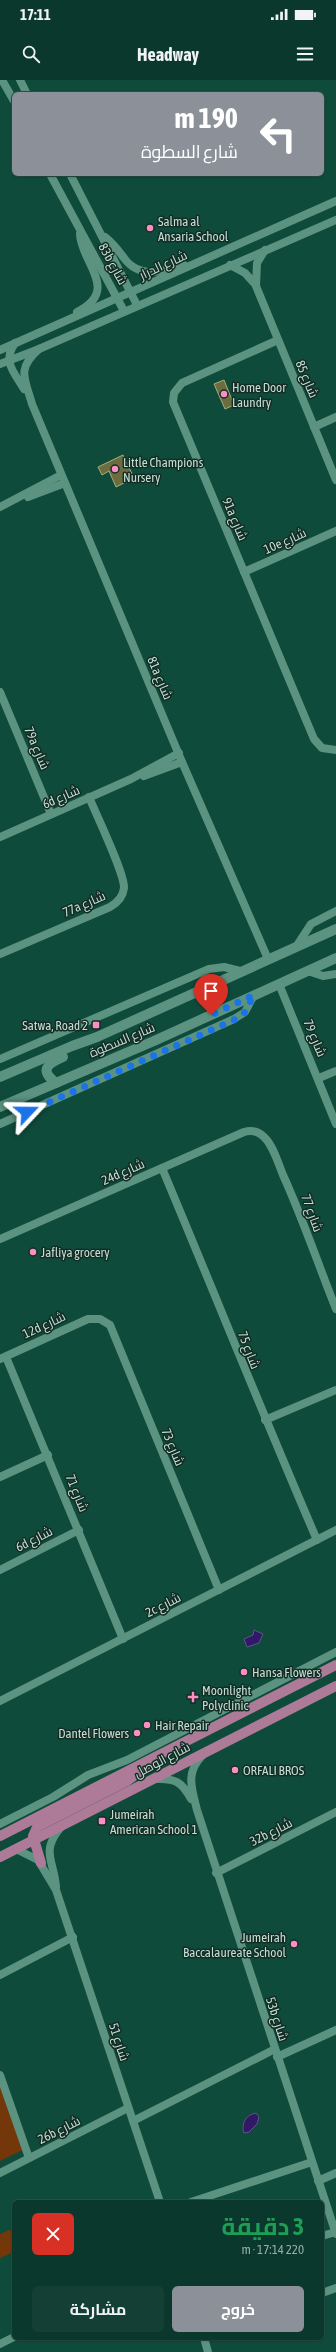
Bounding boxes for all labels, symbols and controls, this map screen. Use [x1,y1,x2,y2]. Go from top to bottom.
text: 17:11 [20,6,51,23]
icon: search [20,43,42,65]
icon: menu [294,43,316,65]
text: Headway [137,44,199,65]
text: 190 m [175,102,238,134]
icon: left [252,108,304,160]
text: شارع السطوة [141,141,238,162]
place label: Salma al Ansaria School [158,214,229,244]
marker: Salma al Ansaria School [145,223,155,233]
street label: 83b شارع [95,241,131,288]
street label: شارع الدرار [136,247,190,284]
street label: شارع 85 [292,358,322,400]
place label: Home Door Laundry [232,380,286,410]
marker: Home Door Laundry [219,389,229,399]
place label: Little Champions Nursery [123,455,204,485]
marker: Little Champions Nursery [110,464,120,474]
street label: 91a شارع [218,495,251,543]
street label: 10e شارع [261,525,309,558]
street label: 81a شارع [143,654,176,702]
street label: 79a شارع [20,724,53,772]
street label: 6d شارع [40,782,82,813]
street label: 77a شارع [60,888,108,921]
pin [194,974,228,1015]
icon: arrive [200,980,222,1002]
street label: شارع 79 [300,1017,330,1059]
place label: Satwa, Road 2 [22,1018,88,1033]
street label: شارع السطوة [87,1019,158,1062]
marker: Satwa, Road 2 [91,1020,101,1030]
position arrow [6,1091,48,1133]
street label: 24d شارع [99,1156,147,1189]
street label: شارع 77 [297,1192,326,1234]
place label: Jafliya grocery [41,1245,110,1260]
marker: Jafliya grocery [28,1247,38,1257]
street label: 12d شارع [20,1309,68,1342]
street label: شارع 75 [234,1329,263,1371]
street label: شارع 73 [158,1426,188,1468]
street label: شارع 71 [62,1472,91,1514]
street label: 6d شارع [13,1523,55,1555]
street label: 2c شارع [143,1590,184,1621]
place label: Hansa Flowers [252,1665,321,1680]
marker: Hansa Flowers [239,1667,249,1677]
place label: Moonlight Polyclinic [202,1683,252,1713]
marker: Moonlight Polyclinic [187,1691,199,1703]
place label: Hair Repair [155,1718,209,1733]
marker: Hair Repair [142,1720,152,1730]
place label: Dantel Flowers [58,1726,129,1741]
marker: Dantel Flowers [132,1728,142,1738]
street label: شارع الوصل [131,1739,193,1782]
place label: ORFALI BROS [243,1763,305,1778]
marker: ORFALI BROS [230,1765,240,1775]
place label: Jumeirah American School 1 [110,1807,198,1837]
street label: 32b شارع [247,1815,295,1850]
marker: Jumeirah American School 1 [97,1816,107,1826]
place label: Jumeirah Baccalaureate School [183,1930,287,1960]
marker: Jumeirah Baccalaureate School [289,1939,299,1949]
street label: 53b شارع [262,1995,291,2043]
street label: شارع 51 [105,2021,132,2063]
street label: 26b شارع [35,2113,83,2148]
button: close [32,2213,74,2255]
text: 3 دقيقة [222,2213,304,2240]
text: 220 m · 17:14 [241,2242,304,2257]
button: مشاركة [32,2286,164,2332]
button: خروج [172,2286,304,2332]

